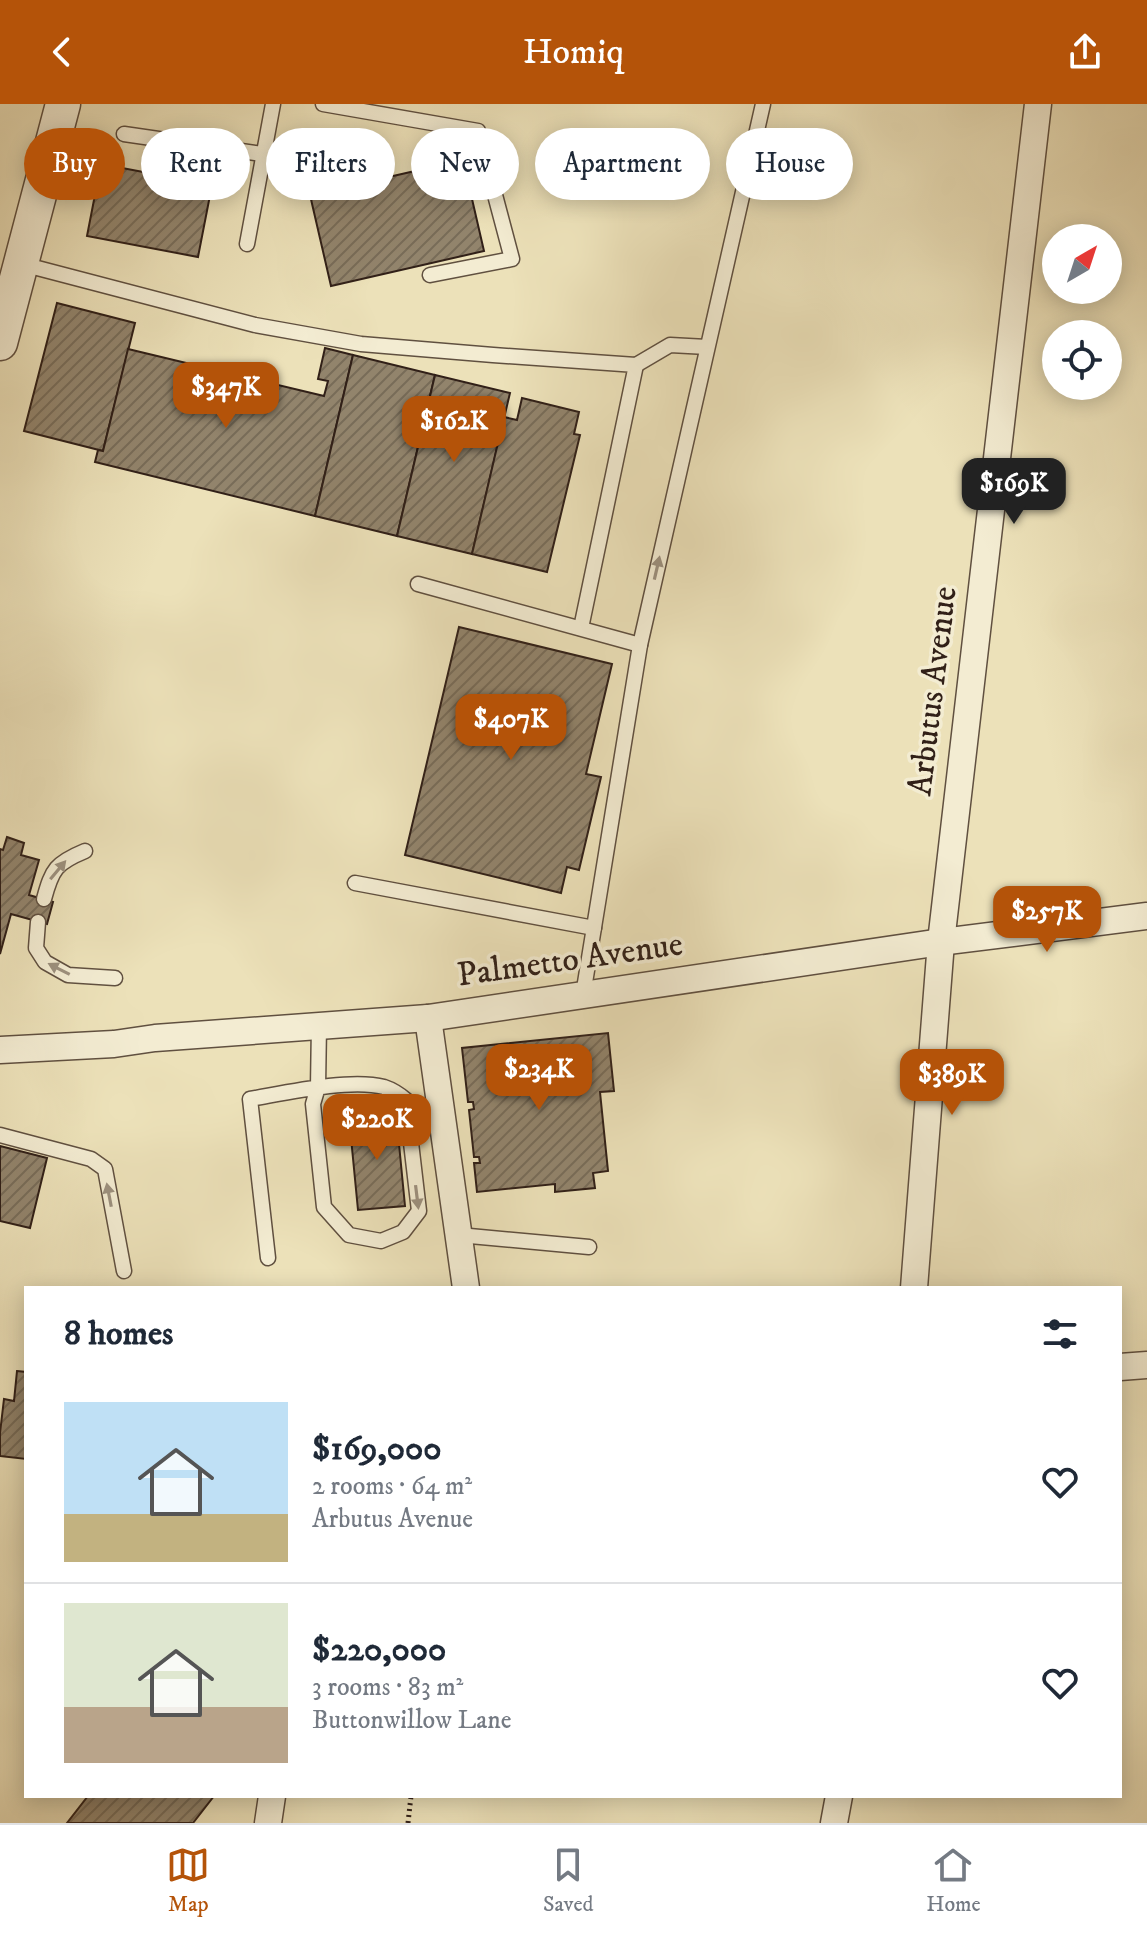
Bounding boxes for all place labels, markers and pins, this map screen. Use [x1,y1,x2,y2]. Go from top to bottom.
pin: $347K [170,362,282,430]
pin: $162K [398,396,510,464]
pin: $169K [958,458,1070,526]
pin: $407K [455,694,567,762]
pin: $257K [991,886,1103,954]
pin: $234K [483,1044,595,1112]
pin: $389K [896,1049,1008,1117]
pin: $220K [321,1094,433,1162]

